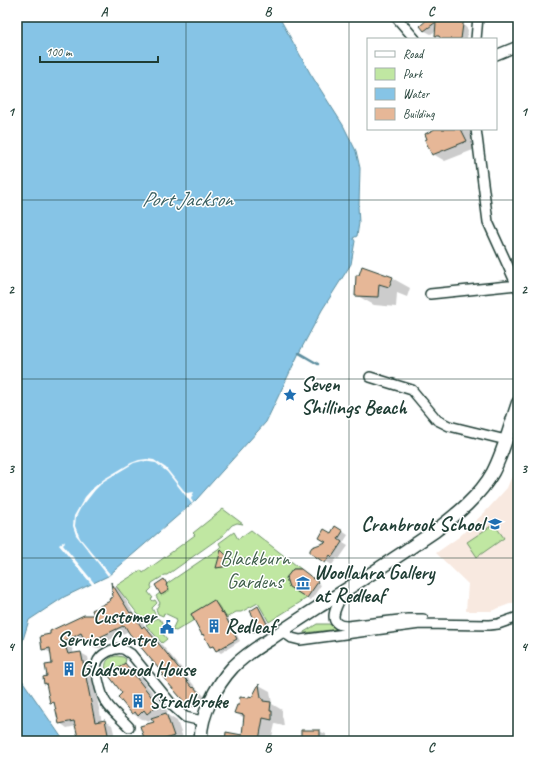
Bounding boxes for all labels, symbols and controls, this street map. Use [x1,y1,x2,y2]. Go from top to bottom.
text: A [101,4,109,20]
text: B [265,4,273,20]
text: C [428,4,436,20]
scale bar [40,38,158,64]
legend [367,38,497,130]
text: 100 m [46,44,73,60]
text: Road [403,46,425,62]
text: Park [403,66,424,82]
text: Water [403,86,431,102]
text: 1 [8,104,16,120]
text: 1 [521,104,529,120]
text: Building [403,106,435,122]
water label: Port Jackson [142,186,235,212]
text: 2 [8,282,15,298]
text: 2 [521,282,528,298]
place label: Seven Shillings Beach [301,372,407,420]
place icon: Seven Shillings Beach [282,387,298,403]
text: 3 [8,461,15,477]
text: 3 [521,461,528,477]
place label: Cranbrook School [361,512,487,537]
school or university icon: Cranbrook School [487,516,503,532]
park label: Blackburn Gardens [220,546,291,594]
place label: Woollahra Gallery at Redleaf [314,560,437,608]
museum icon: Woollahra Gallery at Redleaf [295,575,311,591]
place label: Customer Service Centre [57,604,159,652]
place label: Redleaf [225,614,280,639]
building icon: Redleaf [206,618,222,634]
public building icon: Customer Service Centre [159,619,175,635]
text: 4 [8,639,16,655]
text: 4 [521,639,529,655]
place label: Gladswood House [80,657,196,682]
building icon: Gladswood House [61,661,77,677]
place label: Stradbroke [149,689,229,714]
building icon: Stradbroke [130,693,146,709]
text: A [101,740,109,756]
text: B [265,740,273,756]
text: C [428,740,436,756]

